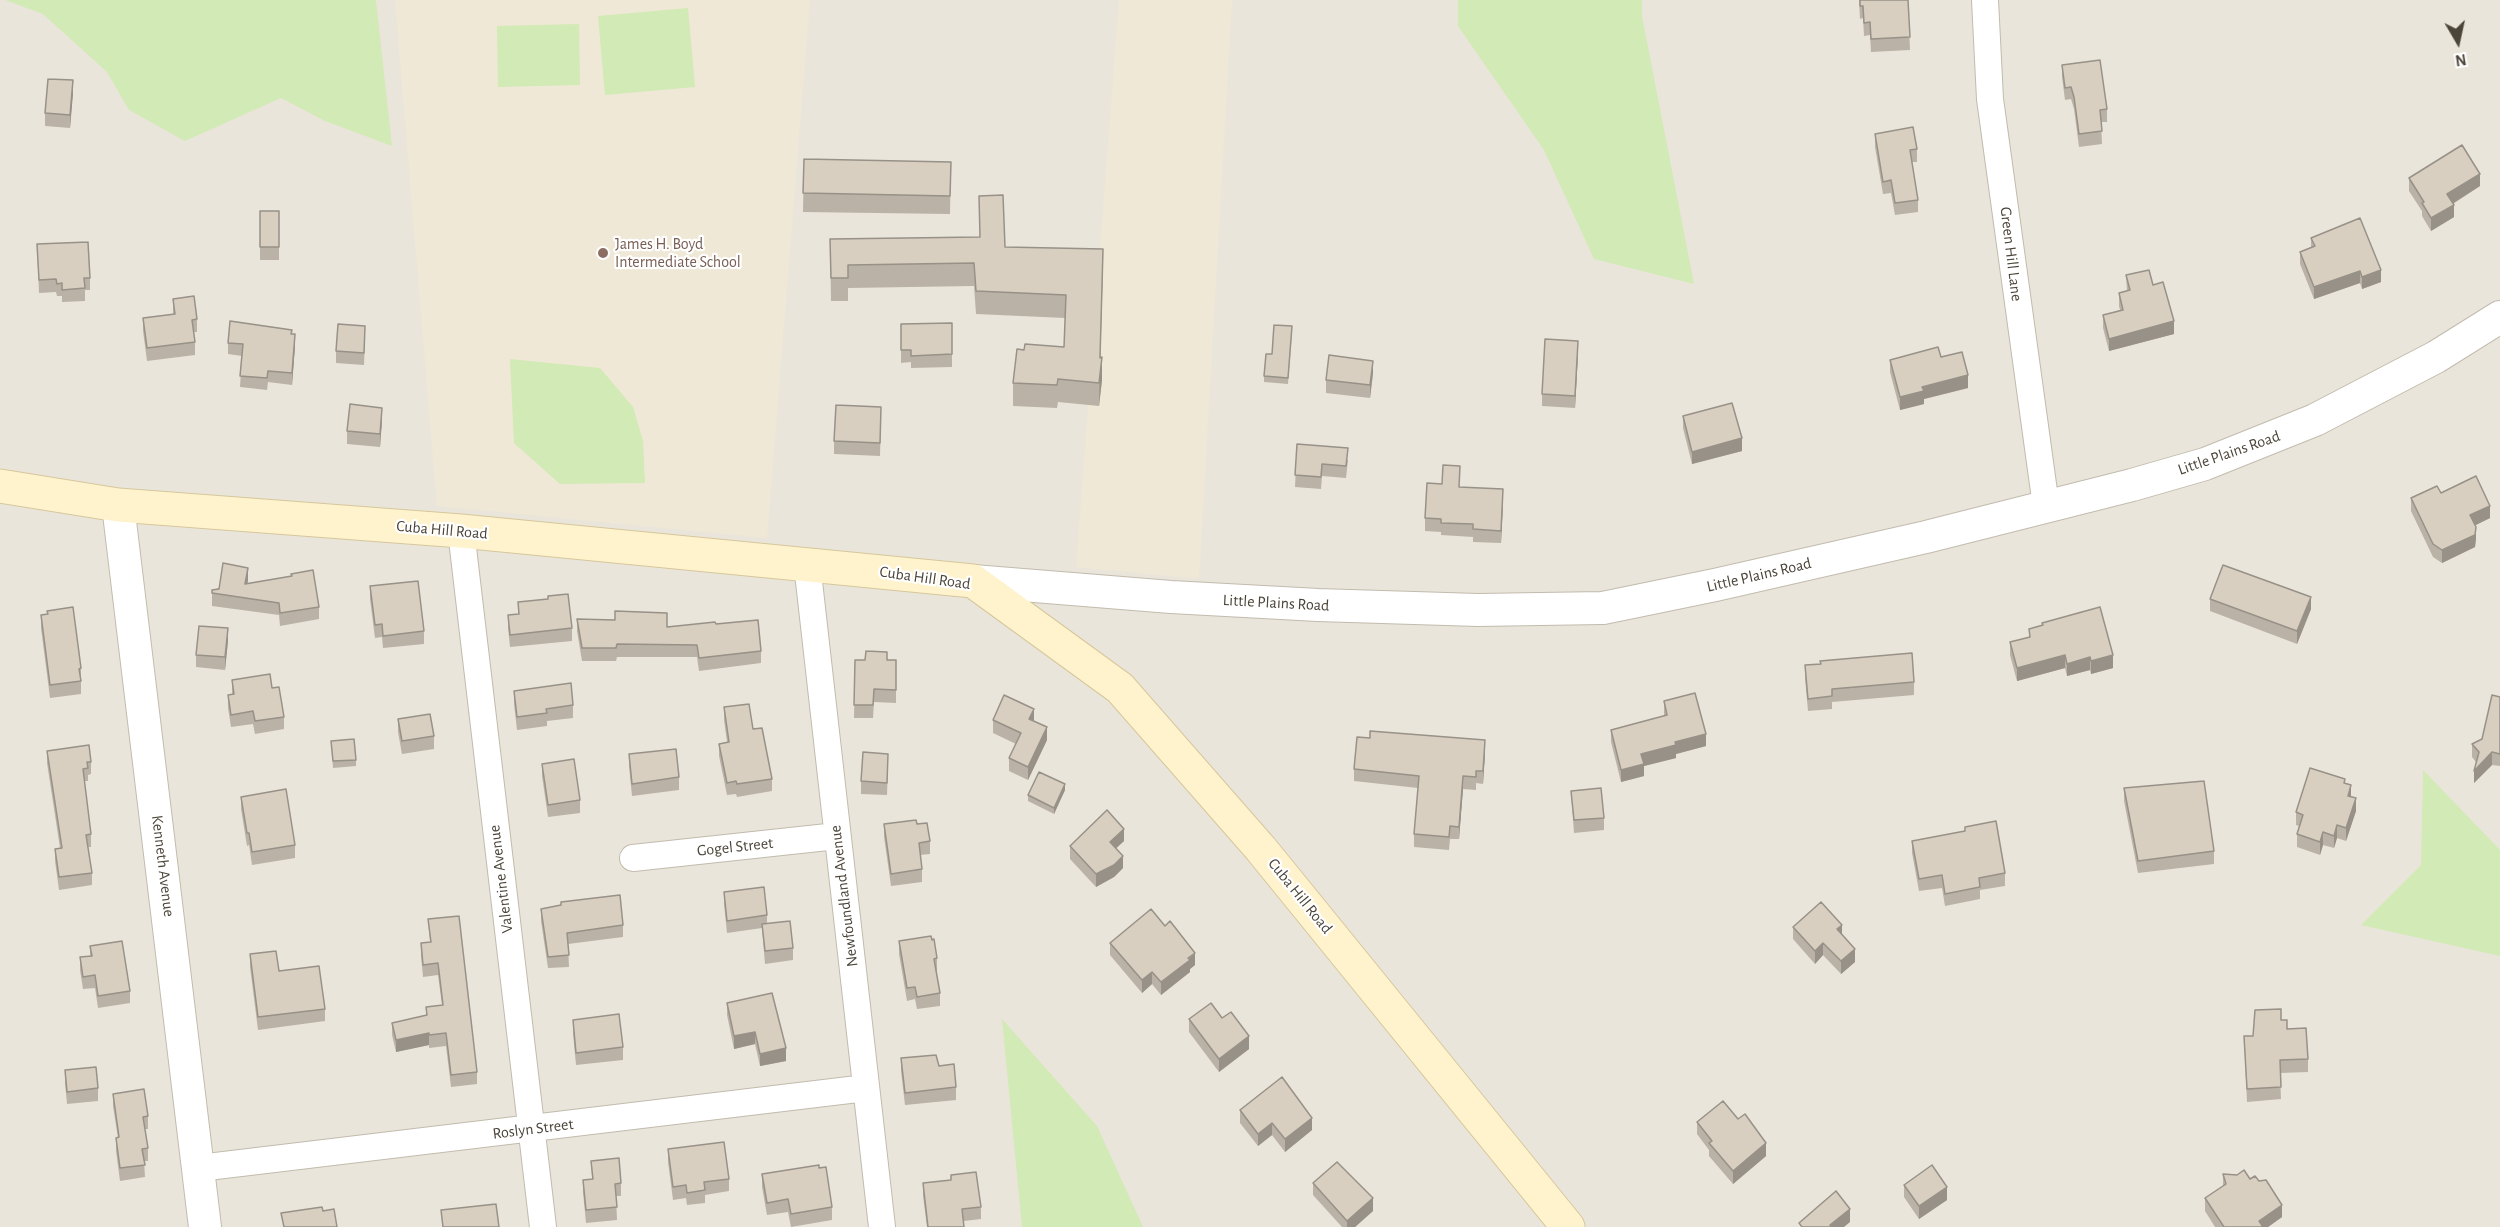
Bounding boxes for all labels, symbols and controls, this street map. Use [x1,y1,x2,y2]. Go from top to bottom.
north arrow [2428,12,2488,72]
text: N [2454,51,2468,69]
street label: Green Hill Lane [1996,206,2026,302]
place label: James H. Boyd Intermediate School [615,234,741,272]
marker: James H. Boyd Intermediate School [596,246,610,260]
street label: Little Plains Road [2175,427,2283,479]
street label: Cuba Hill Road [395,516,489,544]
street label: Little Plains Road [1705,554,1813,596]
street label: Cuba Hill Road [878,562,972,594]
street label: Little Plains Road [1222,591,1330,615]
street label: Kenneth Avenue [147,814,179,918]
street label: Valentine Avenue [485,824,517,934]
street label: Newfoundland Avenue [826,824,862,968]
street label: Gogel Street [696,833,774,861]
street label: Cuba Hill Road [1264,854,1336,938]
street label: Roslyn Street [491,1115,575,1143]

